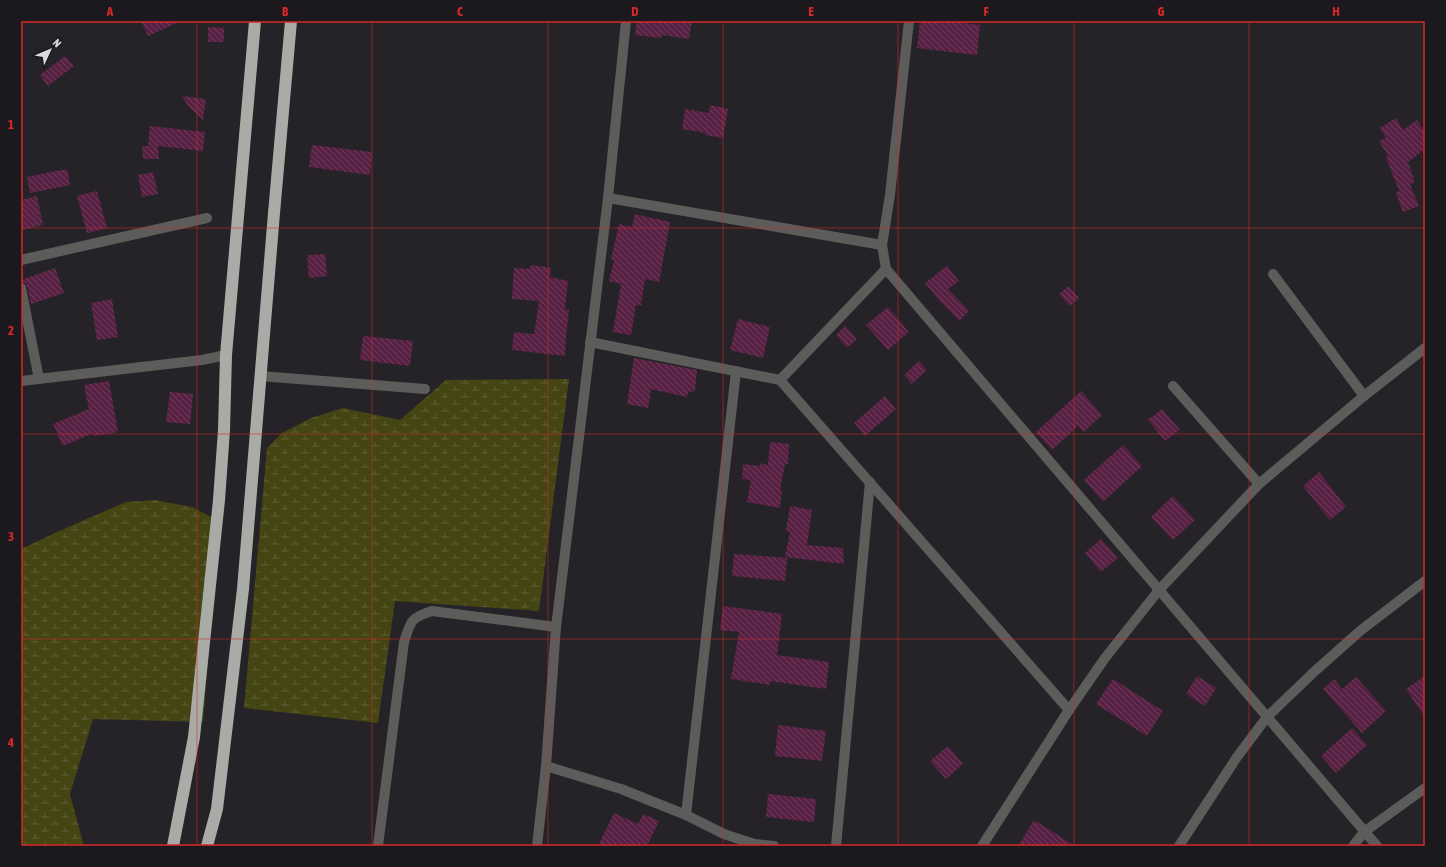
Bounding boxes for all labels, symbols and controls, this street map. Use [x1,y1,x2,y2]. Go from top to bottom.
text: A [106,4,114,19]
text: B [282,4,289,19]
text: C [457,4,463,19]
text: D [631,4,639,19]
text: E [808,4,814,19]
text: F [983,4,989,19]
text: G [1158,4,1165,19]
text: H [1332,4,1340,19]
north arrow [30,30,70,70]
text: N [51,37,64,50]
text: 1 [8,117,14,132]
text: 2 [8,323,14,338]
text: 3 [8,529,14,544]
text: 4 [7,735,14,750]

